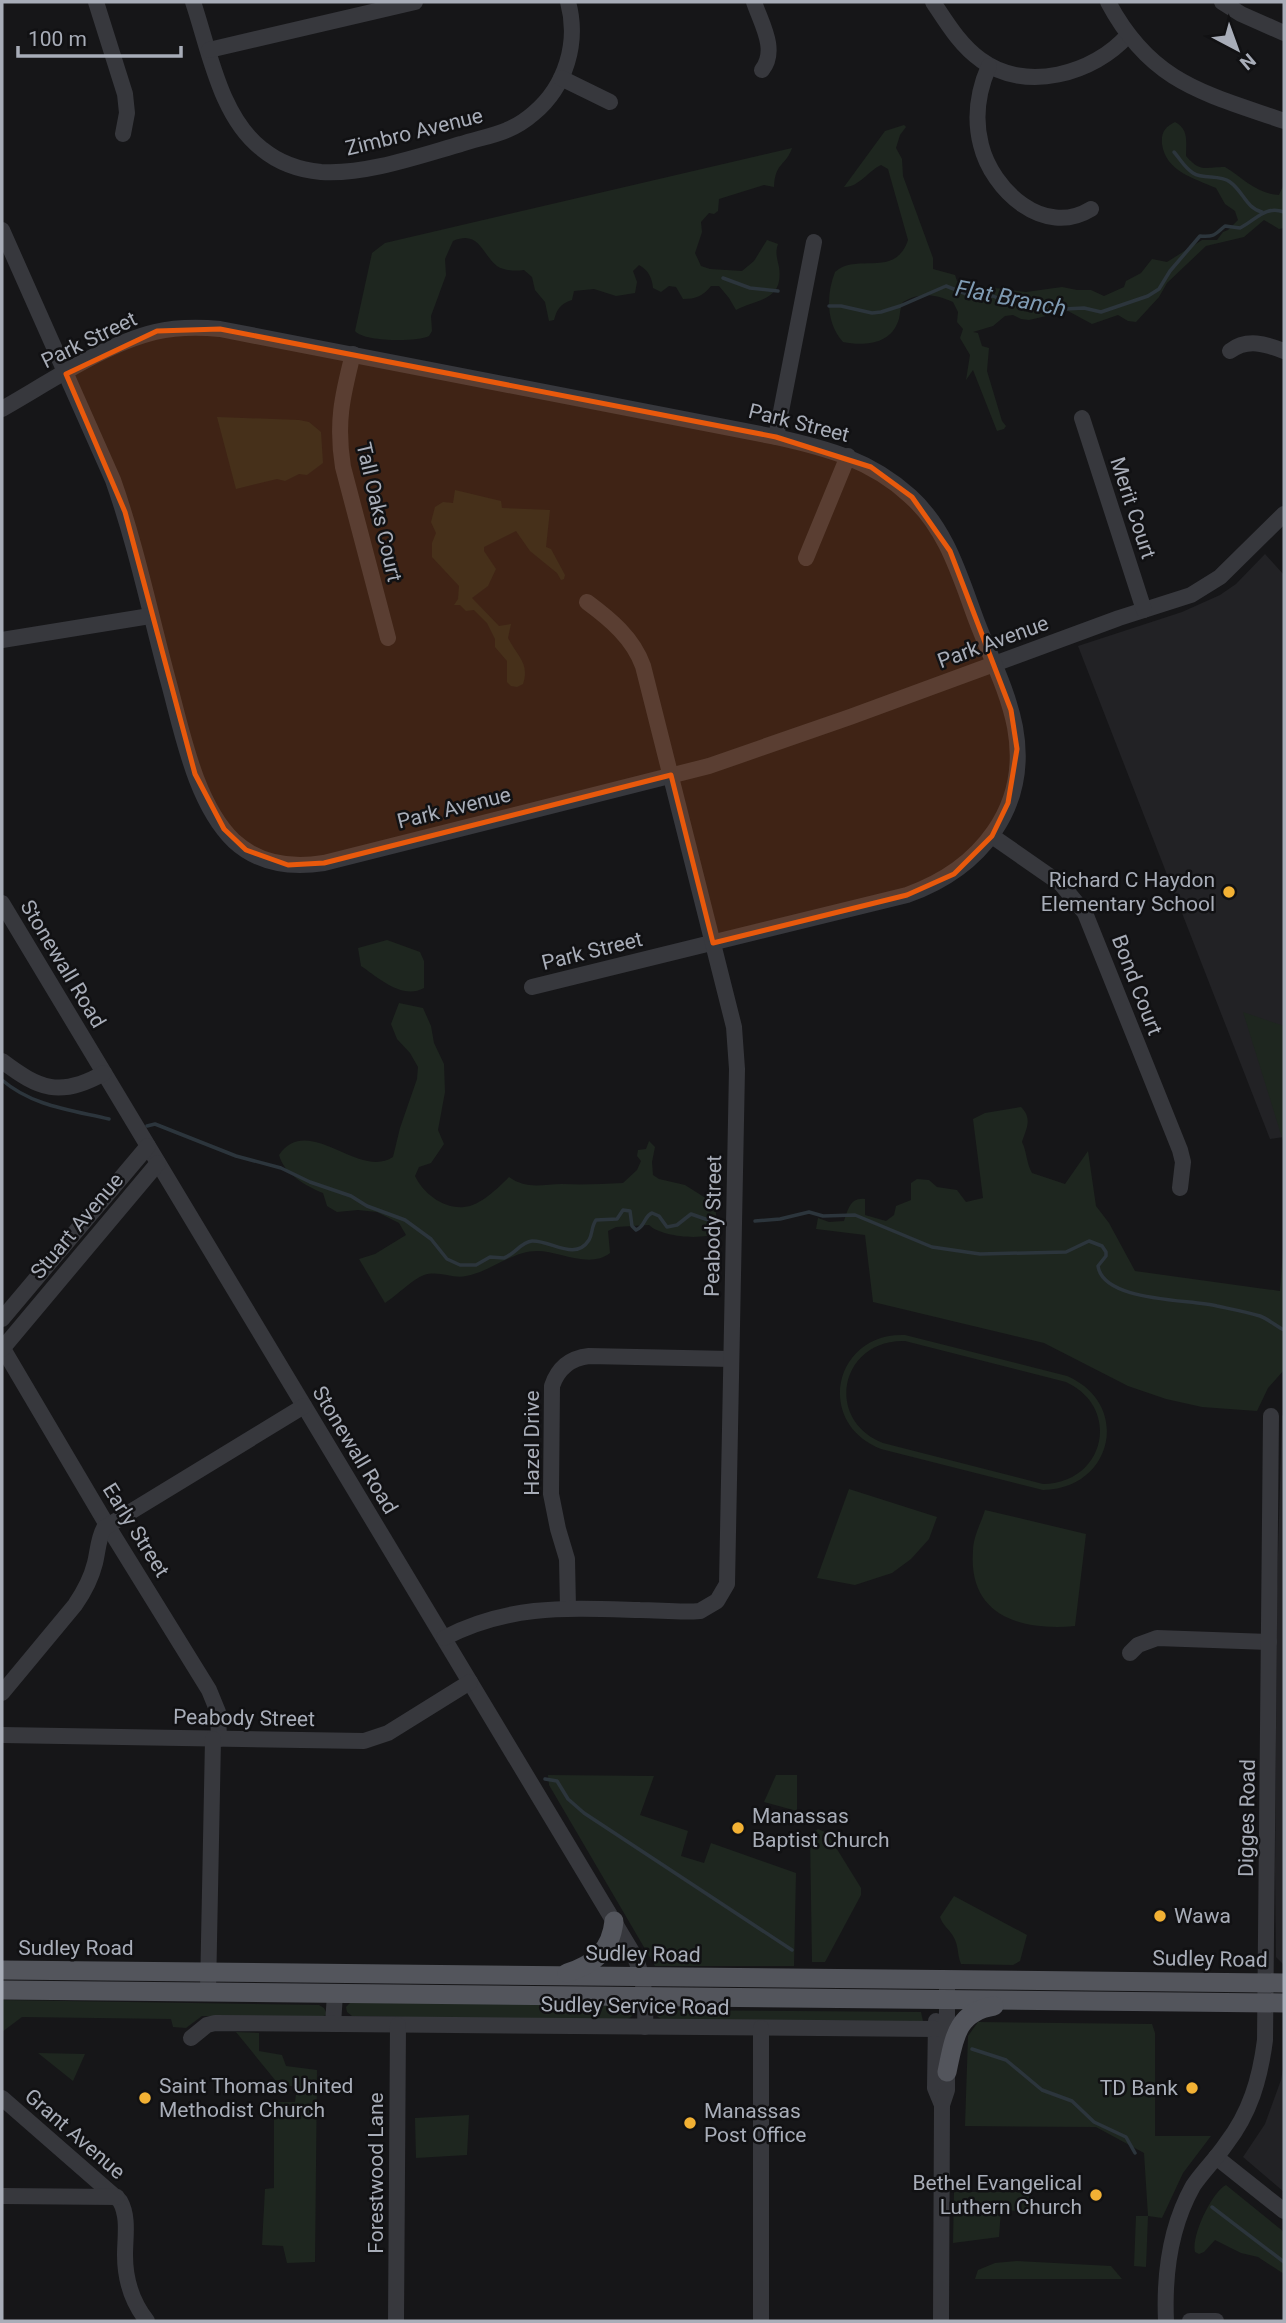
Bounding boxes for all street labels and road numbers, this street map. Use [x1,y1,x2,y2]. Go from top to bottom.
street label: Zimbro Avenue [343,103,485,161]
street label: Park Street [37,307,141,373]
street label: Park Street [746,399,852,447]
street label: Tall Oaks Court [351,440,407,584]
street label: Merit Court [1105,454,1161,562]
street label: Park Avenue [934,611,1052,673]
street label: Park Avenue [395,782,513,834]
street label: Stonewall Road [15,896,111,1032]
street label: Park Street [539,927,645,975]
street label: Bond Court [1107,931,1167,1039]
street label: Peabody Street [700,1155,726,1297]
street label: Stuart Avenue [26,1168,128,1284]
street label: Stonewall Road [307,1382,403,1518]
street label: Hazel Drive [520,1390,544,1496]
street label: Early Street [98,1479,174,1581]
street label: Peabody Street [173,1705,315,1731]
street label: Digges Road [1234,1759,1260,1877]
street label: Sudley Road [18,1936,134,1960]
street label: Sudley Road [585,1941,701,1967]
street label: Sudley Road [1152,1946,1268,1972]
street label: Sudley Service Road [540,1992,730,2020]
street label: Grant Avenue [20,2084,130,2184]
street label: Forestwood Lane [364,2092,388,2254]

